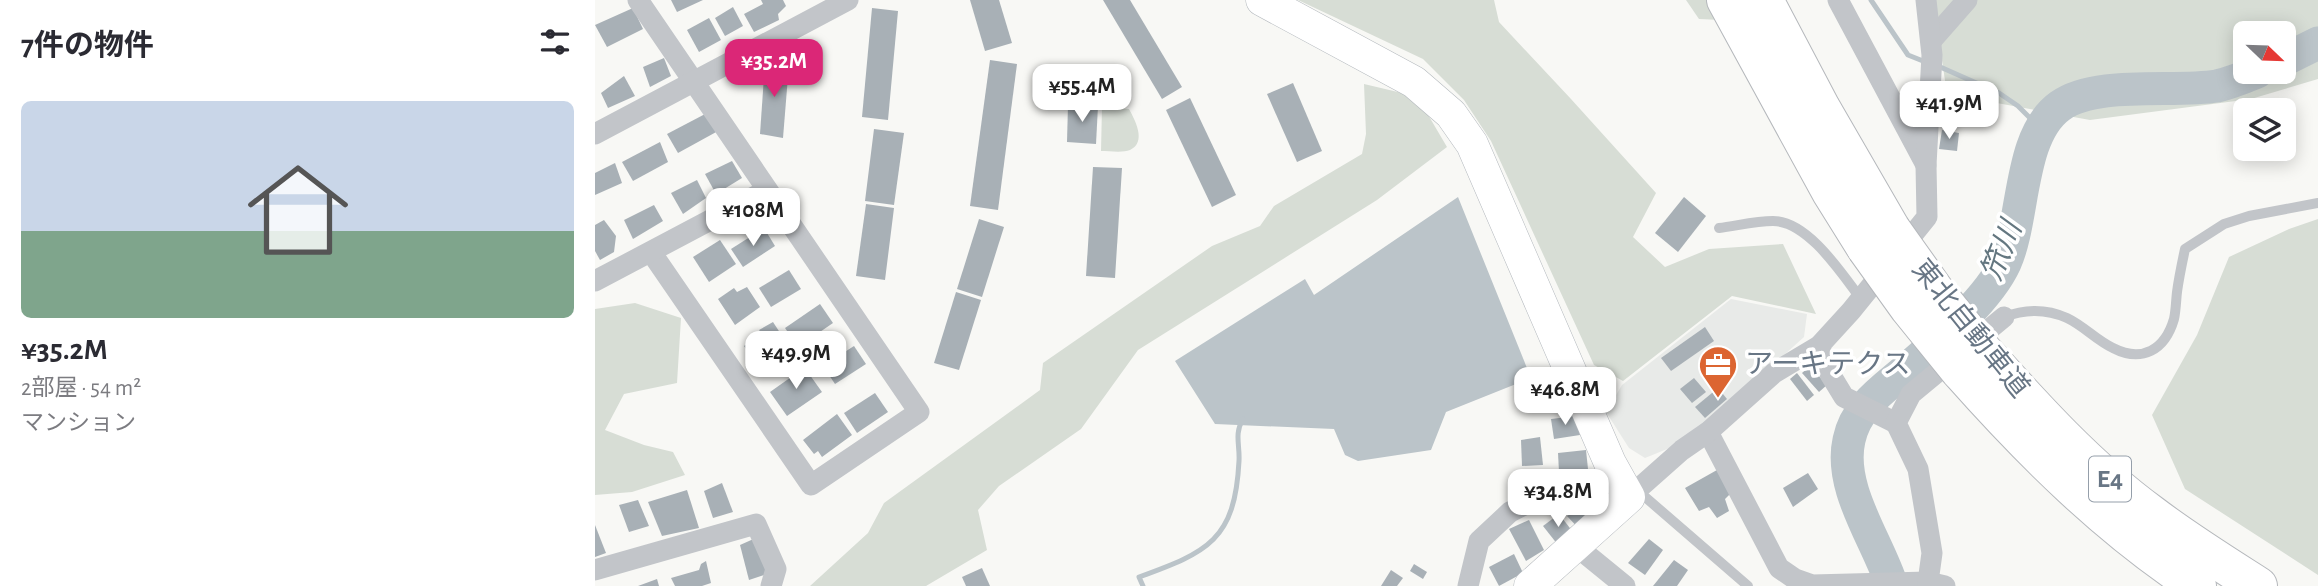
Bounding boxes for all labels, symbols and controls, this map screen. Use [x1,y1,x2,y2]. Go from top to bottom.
north arrow [2233,21,2296,84]
map controls [2233,21,2296,161]
icon: filters [536,23,574,61]
text: 7件の物件 [21,31,154,61]
pin: ¥35.2M [717,40,831,99]
text: ¥35.2M [741,50,807,73]
pin: ¥55.4M [1025,64,1139,124]
text: ¥55.4M [1048,75,1116,98]
pin: ¥41.9M [1892,82,2006,141]
text: ¥41.9M [1916,92,1982,115]
button: layers [2233,98,2296,161]
icon: home [235,147,361,273]
pin: ¥108M [704,188,802,248]
text: ¥108M [722,199,784,222]
water label: 笊川 [1975,214,2028,284]
street label: 東北自動車道 [1906,254,2035,403]
pin: ¥49.9M [739,332,853,391]
text: ¥35.2M [21,335,108,365]
text: ¥49.9M [761,342,831,365]
office icon: アーキテクス [1697,344,1739,399]
place label: アーキテクス [1745,350,1910,379]
pin: ¥46.8M [1508,368,1622,427]
text: 2部屋 · 54 m² [21,377,141,400]
text: ¥46.8M [1530,378,1600,401]
text: マンション [21,412,136,435]
road number: E4 [2089,457,2131,502]
pin: ¥34.8M [1501,470,1615,529]
text: ¥34.8M [1524,480,1592,503]

